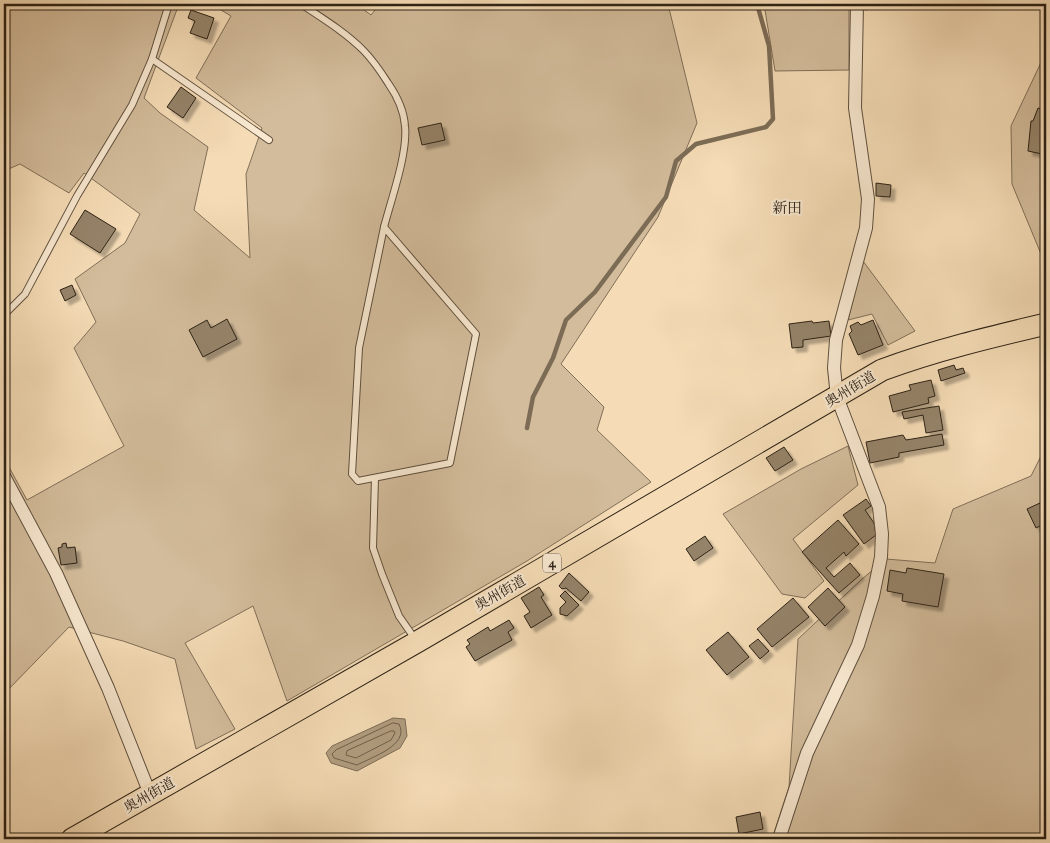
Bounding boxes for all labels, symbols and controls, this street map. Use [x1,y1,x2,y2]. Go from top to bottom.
district label: 新田 [772,199,802,217]
street label: 奥州街道 [822,368,879,411]
road number: 4 [543,554,561,572]
street label: 奥州街道 [472,572,529,615]
street label: 奥州街道 [121,774,178,817]

